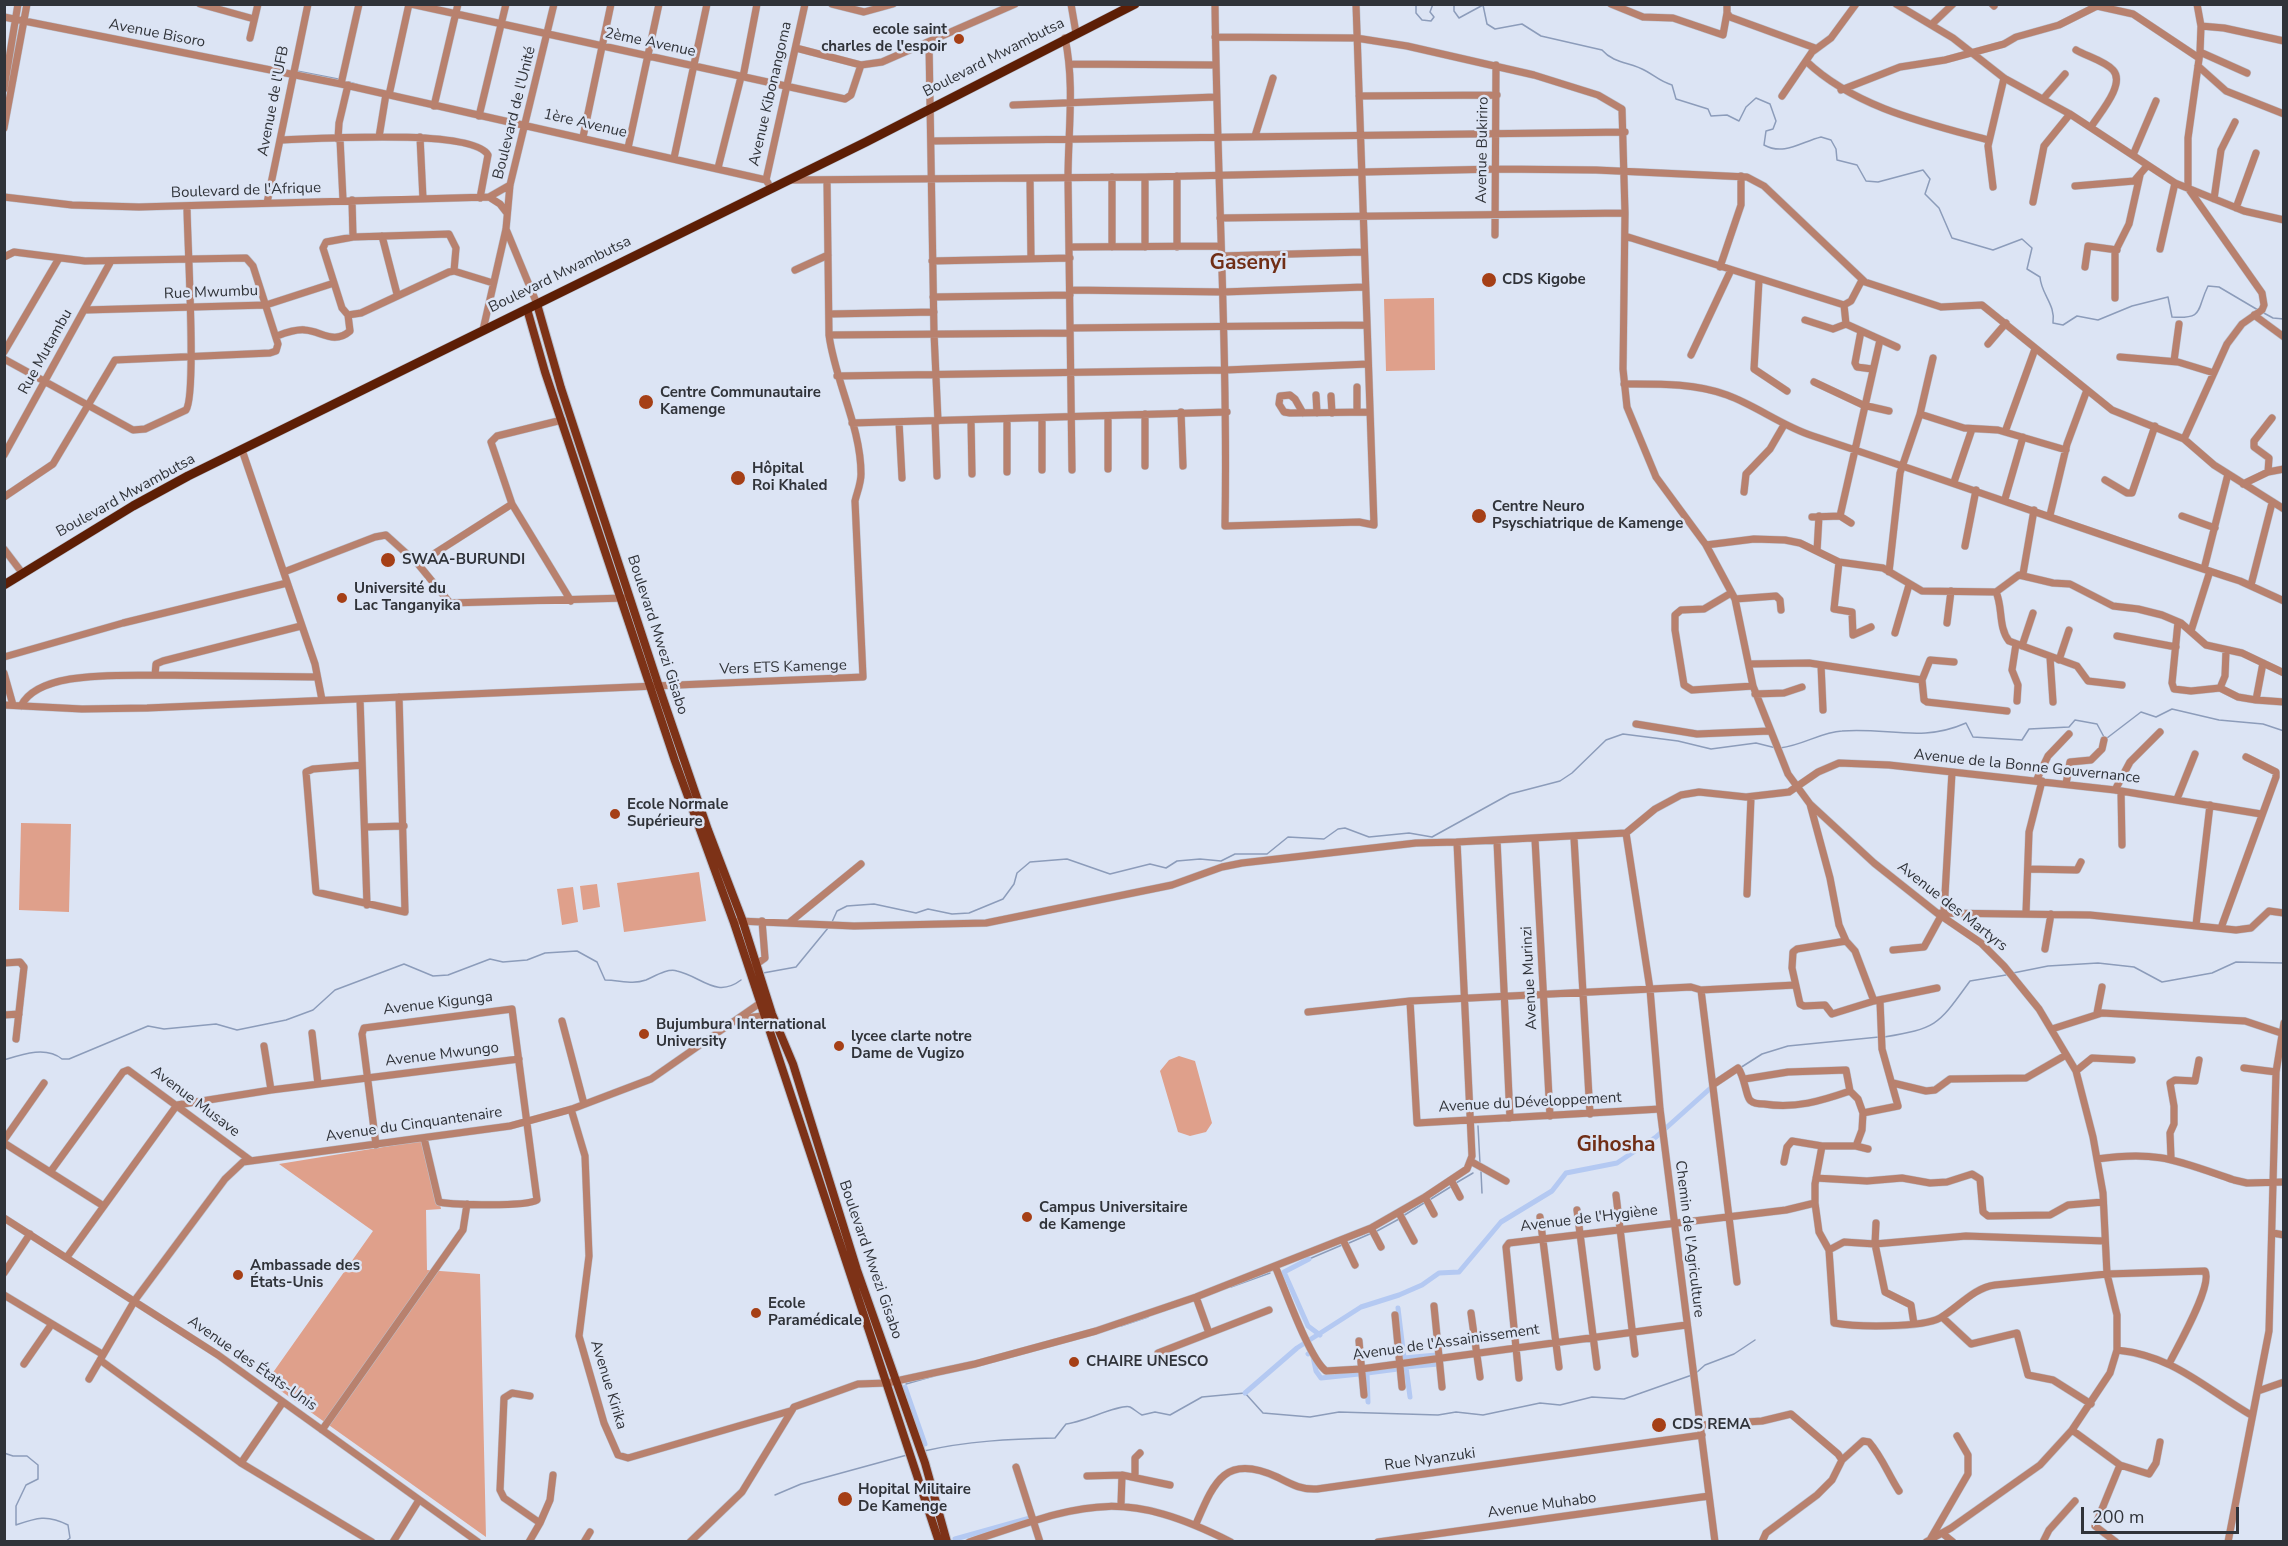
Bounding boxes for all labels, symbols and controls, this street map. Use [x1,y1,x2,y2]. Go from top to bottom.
street label: Boulevard Mwambutsa [920,15,1068,101]
street label: Avenue Bisoro [107,16,207,52]
street label: Avenue Kibonangoma [746,20,796,168]
place label: ecole saint charles de l'espoir [821,21,947,56]
street label: 2ème Avenue [603,25,697,61]
marker: ecole saint charles de l'espoir [952,32,966,46]
street label: Avenue de l'UFB [254,44,294,158]
street label: Boulevard de l'Unité [490,45,540,181]
street label: Avenue Bukiriro [1473,96,1493,204]
street label: 1ère Avenue [541,106,629,142]
street label: Boulevard de l'Afrique [171,179,321,203]
street label: Boulevard Mwambutsa [486,233,634,317]
district label: Gasenyi [1209,251,1287,277]
marker: CDS Kigobe [1480,271,1498,289]
place label: CDS Kigobe [1502,271,1586,289]
street label: Rue Mwumbu [164,282,258,304]
street label: Rue Mutambu [15,306,77,398]
place label: Centre Communautaire Kamenge [660,384,821,419]
marker: Centre Communautaire Kamenge [637,393,655,411]
street label: Boulevard Mwambutsa [53,450,199,542]
place label: Hôpital Roi Khaled [752,460,827,495]
marker: Hôpital Roi Khaled [729,469,747,487]
place label: Centre Neuro Psyschiatrique de Kamenge [1492,498,1683,533]
marker: Centre Neuro Psyschiatrique de Kamenge [1470,507,1488,525]
marker: SWAA-BURUNDI [379,551,397,569]
place label: SWAA-BURUNDI [402,551,525,569]
street label: Boulevard Mwezi Gisabo [623,553,691,717]
place label: Université du Lac Tanganyika [354,580,461,615]
marker: Université du Lac Tanganyika [335,591,349,605]
street label: Vers ETS Kamenge [719,657,847,679]
street label: Avenue de la Bonne Gouvernance [1913,746,2141,788]
place label: Ecole Normale Supérieure [627,796,728,831]
marker: Ecole Normale Supérieure [608,807,622,821]
street label: Avenue des Martyrs [1893,858,2011,956]
street label: Avenue Murinzi [1518,926,1542,1030]
street label: Avenue Kigunga [382,988,494,1020]
place label: Bujumbura International University [656,1016,826,1051]
marker: Bujumbura International University [637,1027,651,1041]
place label: lycee clarte notre Dame de Vugizo [851,1028,972,1063]
street label: Avenue Mwungo [384,1039,500,1071]
marker: lycee clarte notre Dame de Vugizo [832,1039,846,1053]
street label: Avenue Musave [147,1063,243,1141]
street label: Avenue du Développement [1438,1089,1622,1117]
street label: Avenue du Cinquantenaire [325,1104,503,1146]
district label: Gihosha [1576,1133,1656,1159]
street label: Chemin de l'Agriculture [1670,1159,1708,1319]
street label: Boulevard Mwezi Gisabo [834,1178,906,1342]
place label: Campus Universitaire de Kamenge [1039,1199,1188,1234]
street label: Avenue de l'Hygiène [1519,1202,1659,1236]
marker: Campus Universitaire de Kamenge [1020,1210,1034,1224]
place label: Ambassade des États-Unis [250,1257,360,1292]
marker: Ambassade des États-Unis [231,1268,245,1282]
place label: Ecole Paramédicale [768,1295,862,1330]
marker: Ecole Paramédicale [749,1306,763,1320]
street label: Avenue des États-Unis [184,1313,320,1415]
street label: Avenue de l'Assainissement [1351,1321,1541,1365]
street label: Avenue Kirika [586,1338,630,1432]
place label: CHAIRE UNESCO [1086,1353,1209,1371]
marker: CHAIRE UNESCO [1067,1355,1081,1369]
marker: CDS REMA [1650,1416,1668,1434]
place label: CDS REMA [1672,1416,1751,1434]
street label: Rue Nyanzuki [1383,1445,1477,1475]
place label: Hopital Militaire De Kamenge [858,1481,971,1516]
street label: Avenue Muhabo [1486,1489,1598,1523]
marker: Hopital Militaire De Kamenge [836,1490,854,1508]
scale bar [2084,1495,2242,1533]
text: 200 m [2092,1505,2144,1529]

